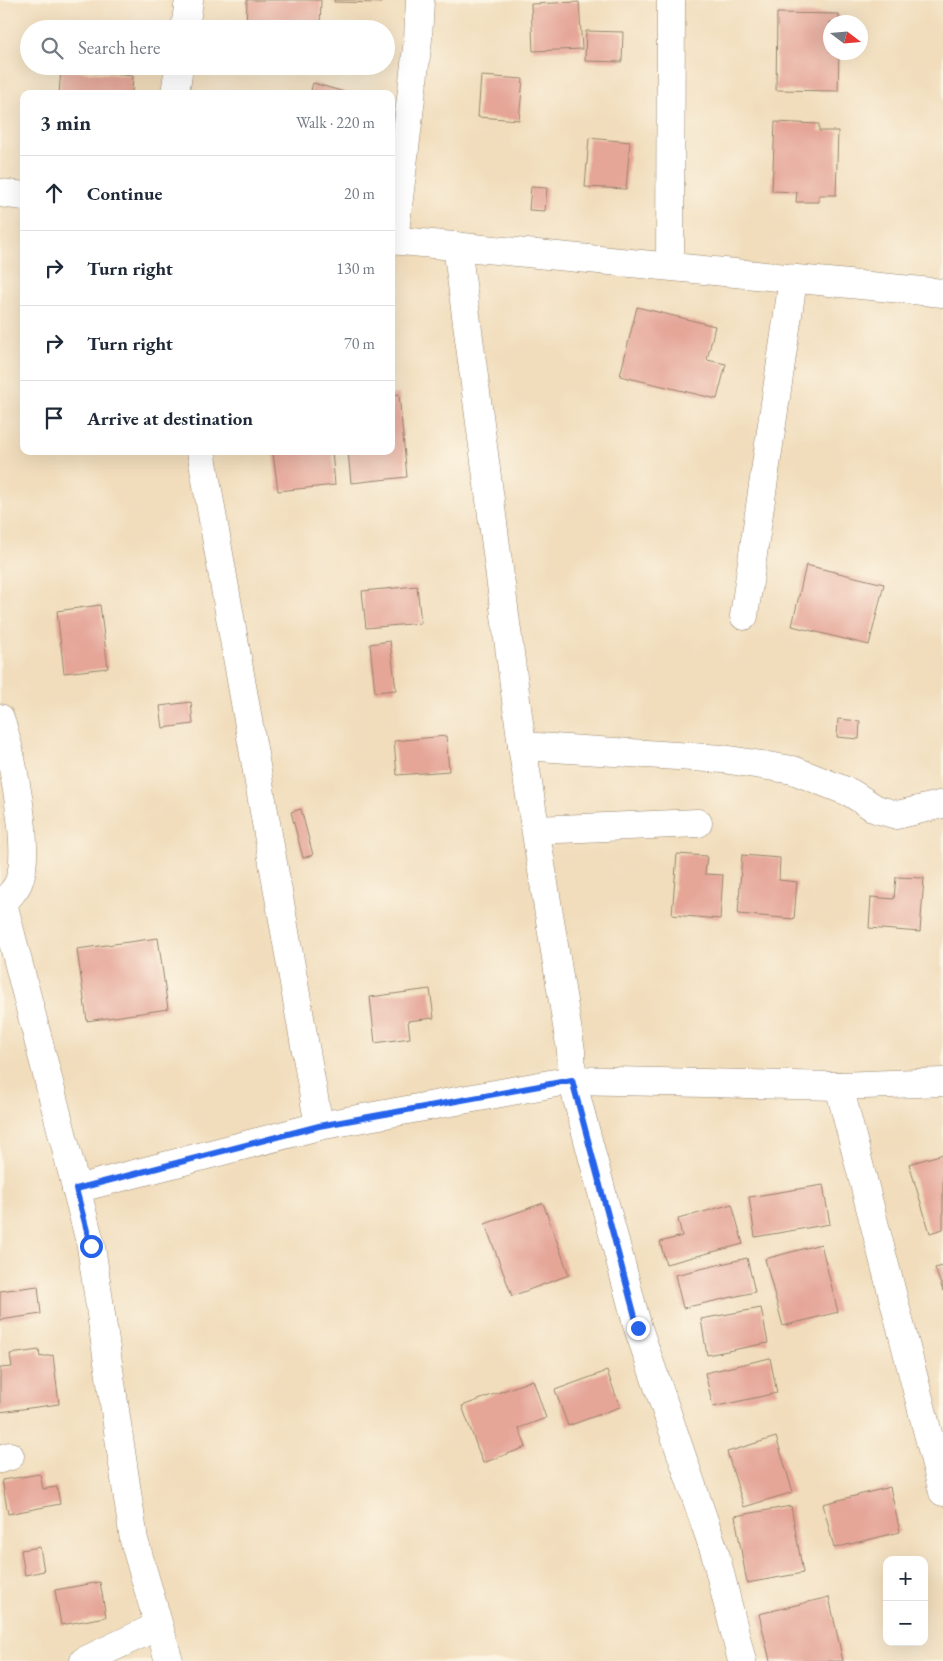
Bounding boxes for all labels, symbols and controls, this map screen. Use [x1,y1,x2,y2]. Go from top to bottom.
north arrow [823,15,868,60]
search box [20,20,395,75]
icon: search [38,34,66,62]
text: Search here [78,35,160,60]
text: 3 min [40,109,91,136]
text: Walk · 220 m [296,112,375,133]
icon: ahead [40,179,68,207]
text: Continue [87,181,162,206]
text: 20 m [344,183,375,204]
icon: right [40,254,68,282]
text: Turn right [87,256,173,281]
text: 130 m [336,258,375,279]
icon: right [40,329,68,357]
text: Turn right [87,331,173,356]
text: 70 m [344,333,375,354]
icon: arrive [40,404,68,432]
text: Arrive at destination [87,406,253,431]
route start [80,1235,103,1258]
route end [627,1317,650,1340]
map controls [883,1556,928,1646]
button: + [883,1556,928,1601]
button: − [883,1601,928,1646]

